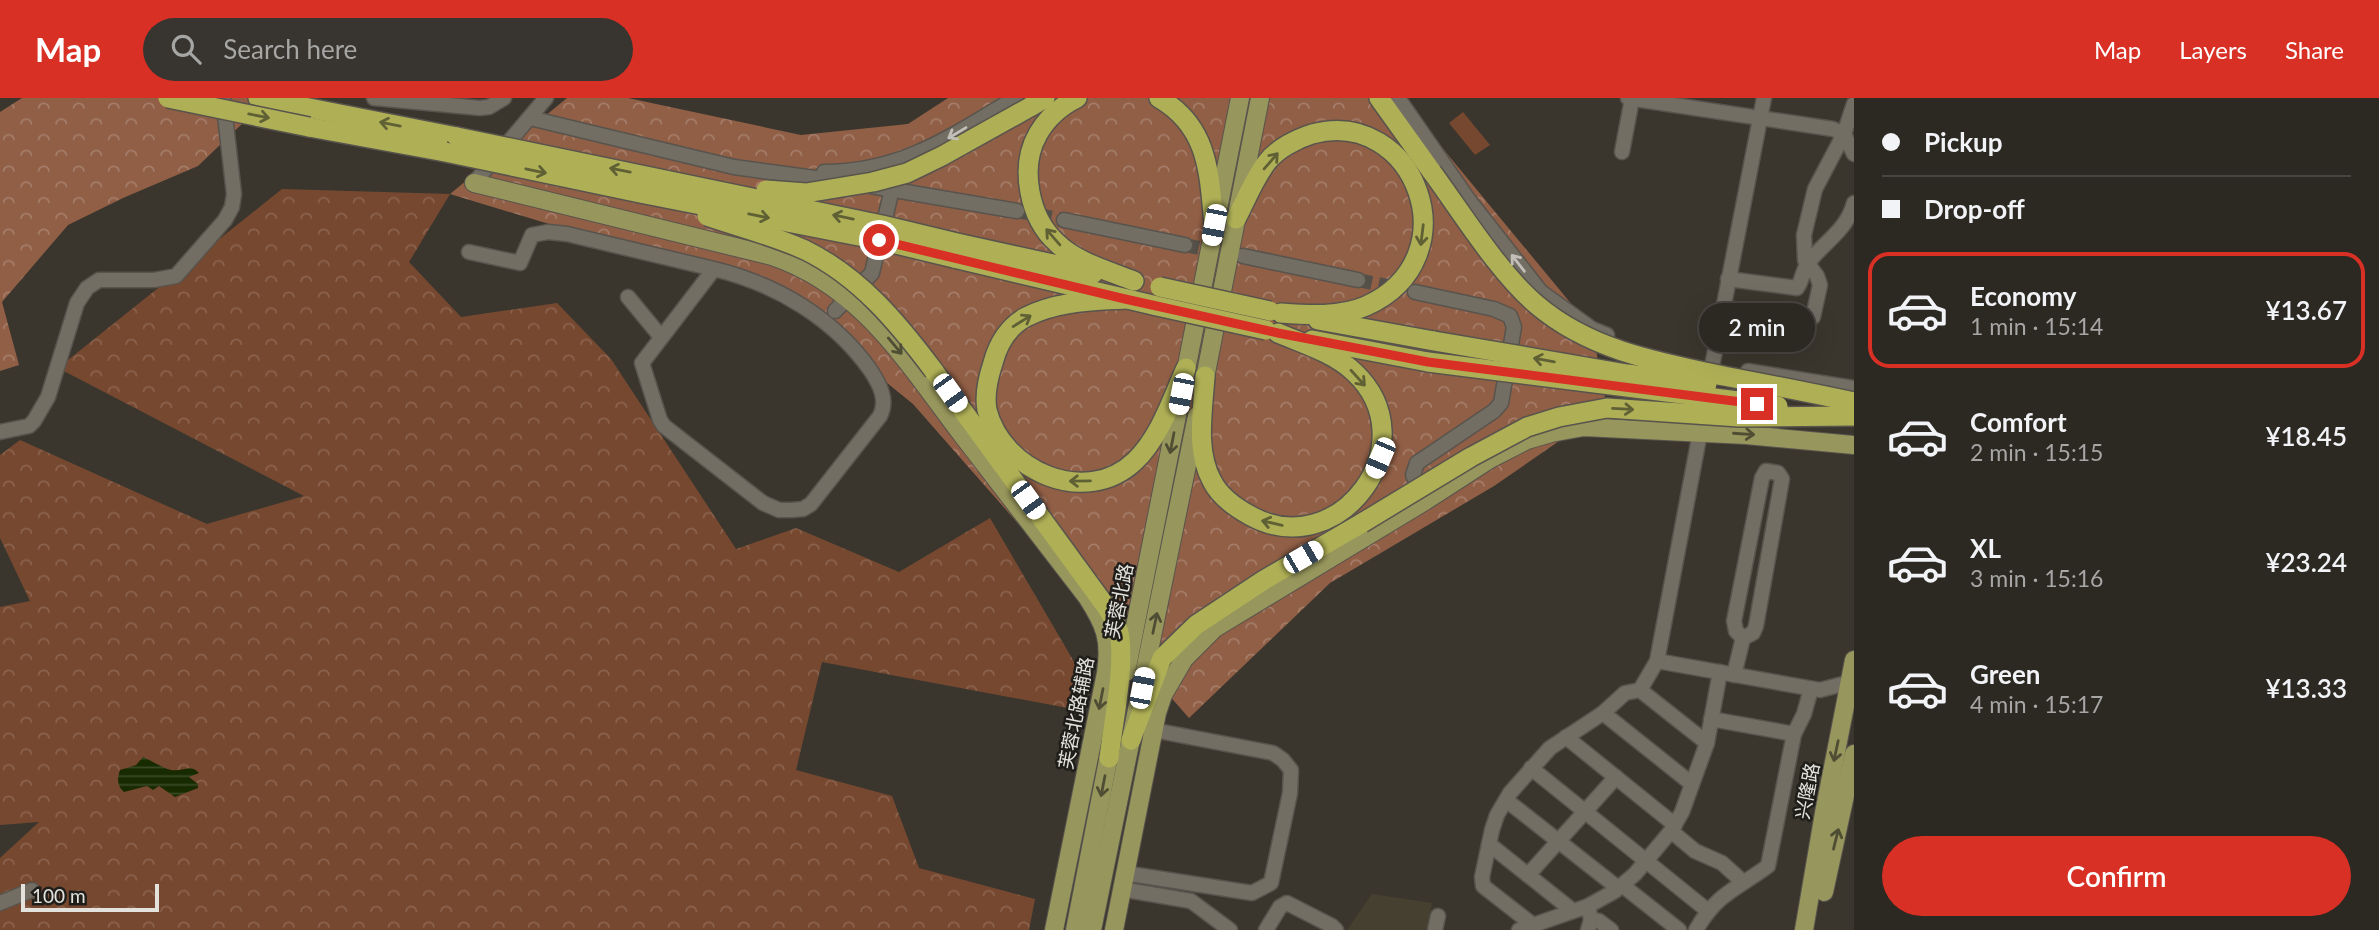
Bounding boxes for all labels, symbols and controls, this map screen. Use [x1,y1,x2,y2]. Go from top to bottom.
search box [143,18,633,81]
text: Map [35,29,101,69]
icon: search [167,30,205,68]
text: Search here [223,33,357,65]
text: Map [2094,35,2141,64]
text: Layers [2179,35,2247,64]
text: Share [2285,35,2344,64]
one-way arrow [247,110,270,124]
one-way arrow [379,117,402,130]
one-way arrow [947,126,967,140]
text: Pickup [1924,126,2003,158]
one-way arrow [1263,152,1279,170]
one-way arrow [609,163,632,177]
one-way arrow [524,165,547,179]
text: Drop-off [1924,193,2025,225]
car [1200,202,1229,248]
one-way arrow [832,209,855,223]
one-way arrow [747,210,770,224]
one-way arrow [1415,223,1428,246]
route start [863,224,895,256]
one-way arrow [1045,228,1061,246]
one-way arrow [1510,254,1526,272]
icon: car [1886,279,1949,342]
text: Economy [1970,280,2076,312]
text: ¥13.67 [2265,294,2347,326]
callout: 2 min [1699,302,1815,352]
text: 1 min · 15:14 [1970,312,2103,340]
text: 2 min [1729,313,1785,341]
one-way arrow [1012,314,1032,328]
one-way arrow [887,337,903,355]
one-way arrow [1533,353,1556,366]
one-way arrow [1350,369,1367,386]
car [930,370,971,416]
car [1167,371,1196,417]
route end [1741,388,1773,420]
one-way arrow [1611,403,1634,416]
icon: car [1886,405,1949,468]
text: Comfort [1970,406,2067,438]
text: ¥18.45 [2265,420,2347,452]
one-way arrow [1732,428,1755,441]
one-way arrow [1164,431,1178,454]
car [1363,435,1398,481]
text: 2 min · 15:15 [1970,438,2103,466]
one-way arrow [1069,474,1092,487]
car [1008,477,1049,523]
one-way arrow [1261,516,1283,529]
icon: car [1886,531,1949,594]
text: XL [1970,532,2001,564]
car [1280,537,1327,577]
text: ¥23.24 [2265,546,2347,578]
street label: 芙蓉北路 [1100,561,1137,640]
text: 3 min · 15:16 [1970,564,2103,592]
one-way arrow [1148,612,1162,635]
street label: 芙蓉北路辅路 [1053,655,1098,771]
icon: car [1886,657,1949,720]
text: Green [1970,658,2040,690]
car [1128,665,1157,711]
text: ¥13.33 [2265,672,2347,704]
one-way arrow [1094,687,1107,710]
text: 4 min · 15:17 [1970,690,2103,718]
one-way arrow [1829,739,1843,762]
street label: 兴隆路 [1790,761,1823,821]
one-way arrow [1096,774,1110,797]
one-way arrow [1830,828,1843,851]
button: Confirm [1882,836,2351,916]
scale bar [21,881,159,913]
text: 100 m [32,884,86,907]

